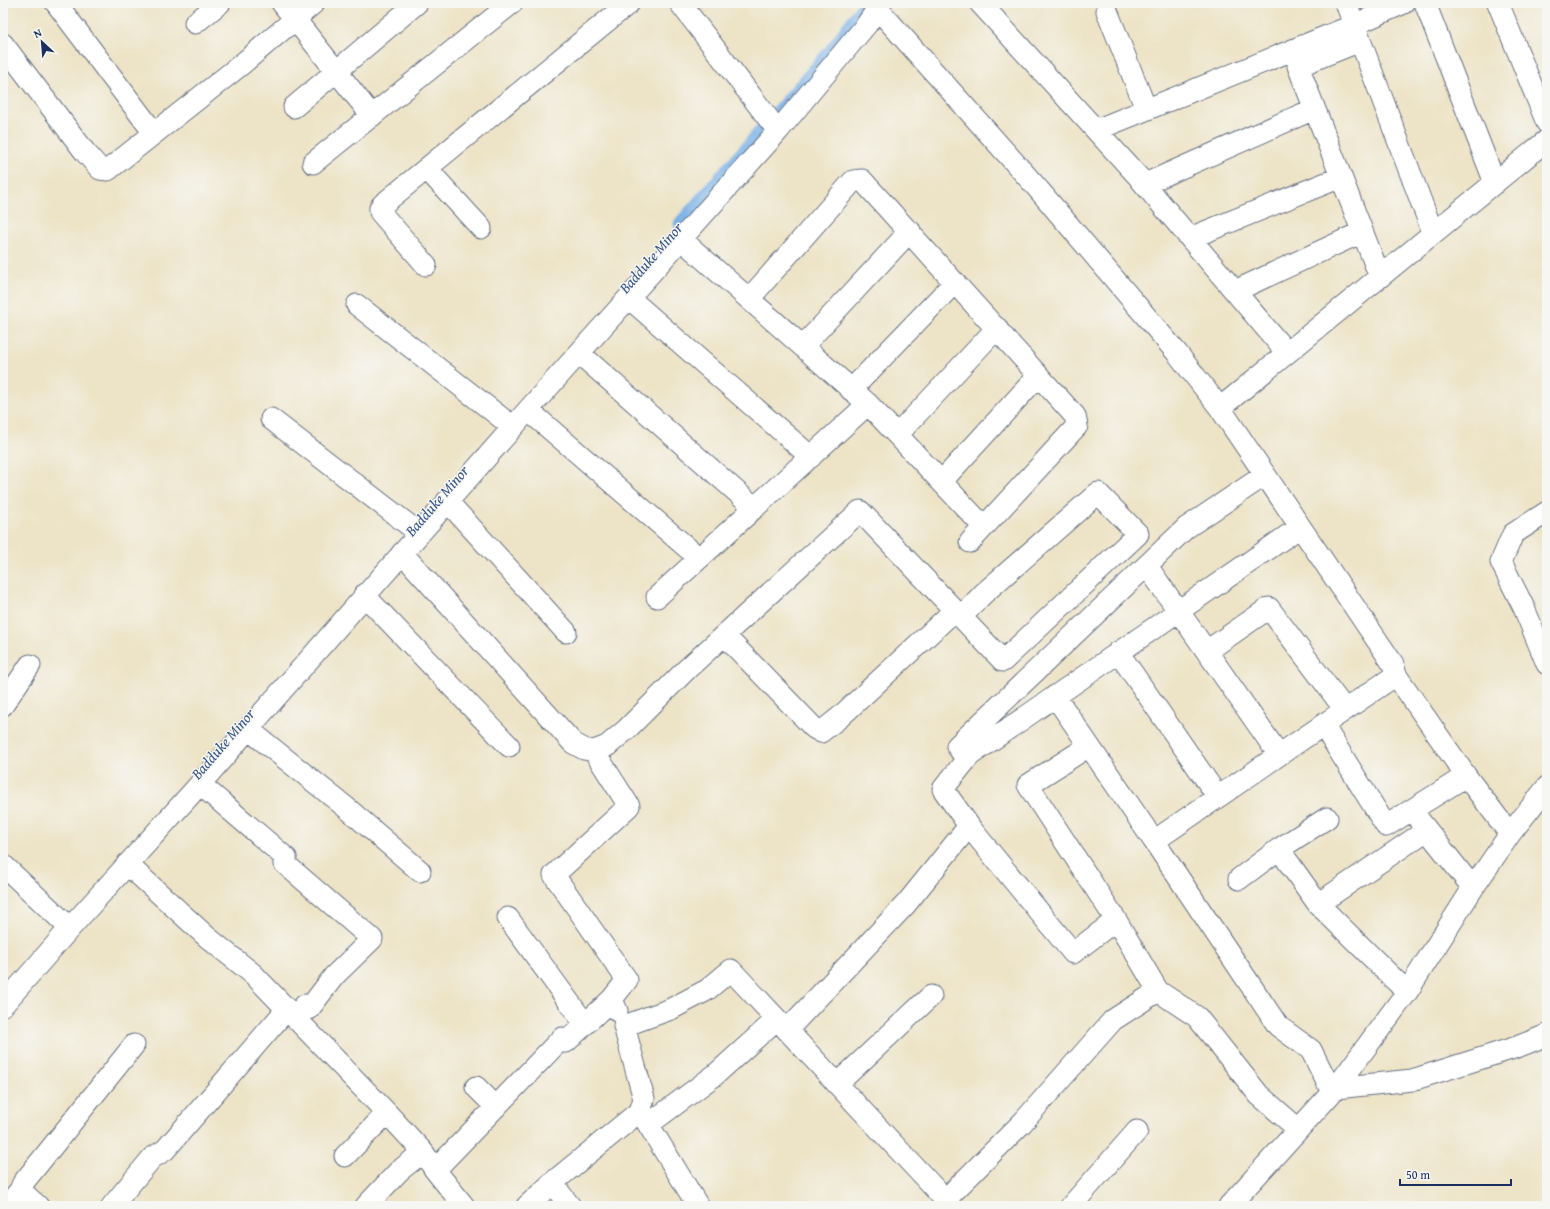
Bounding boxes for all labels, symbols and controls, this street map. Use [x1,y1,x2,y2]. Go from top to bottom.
north arrow [22,22,62,62]
text: N [31,24,45,42]
water label: Badduke Minor [613,218,687,298]
water label: Badduke Minor [399,461,473,541]
water label: Badduke Minor [185,704,259,784]
scale bar [1400,1161,1511,1187]
text: 50 m [1406,1166,1430,1183]

